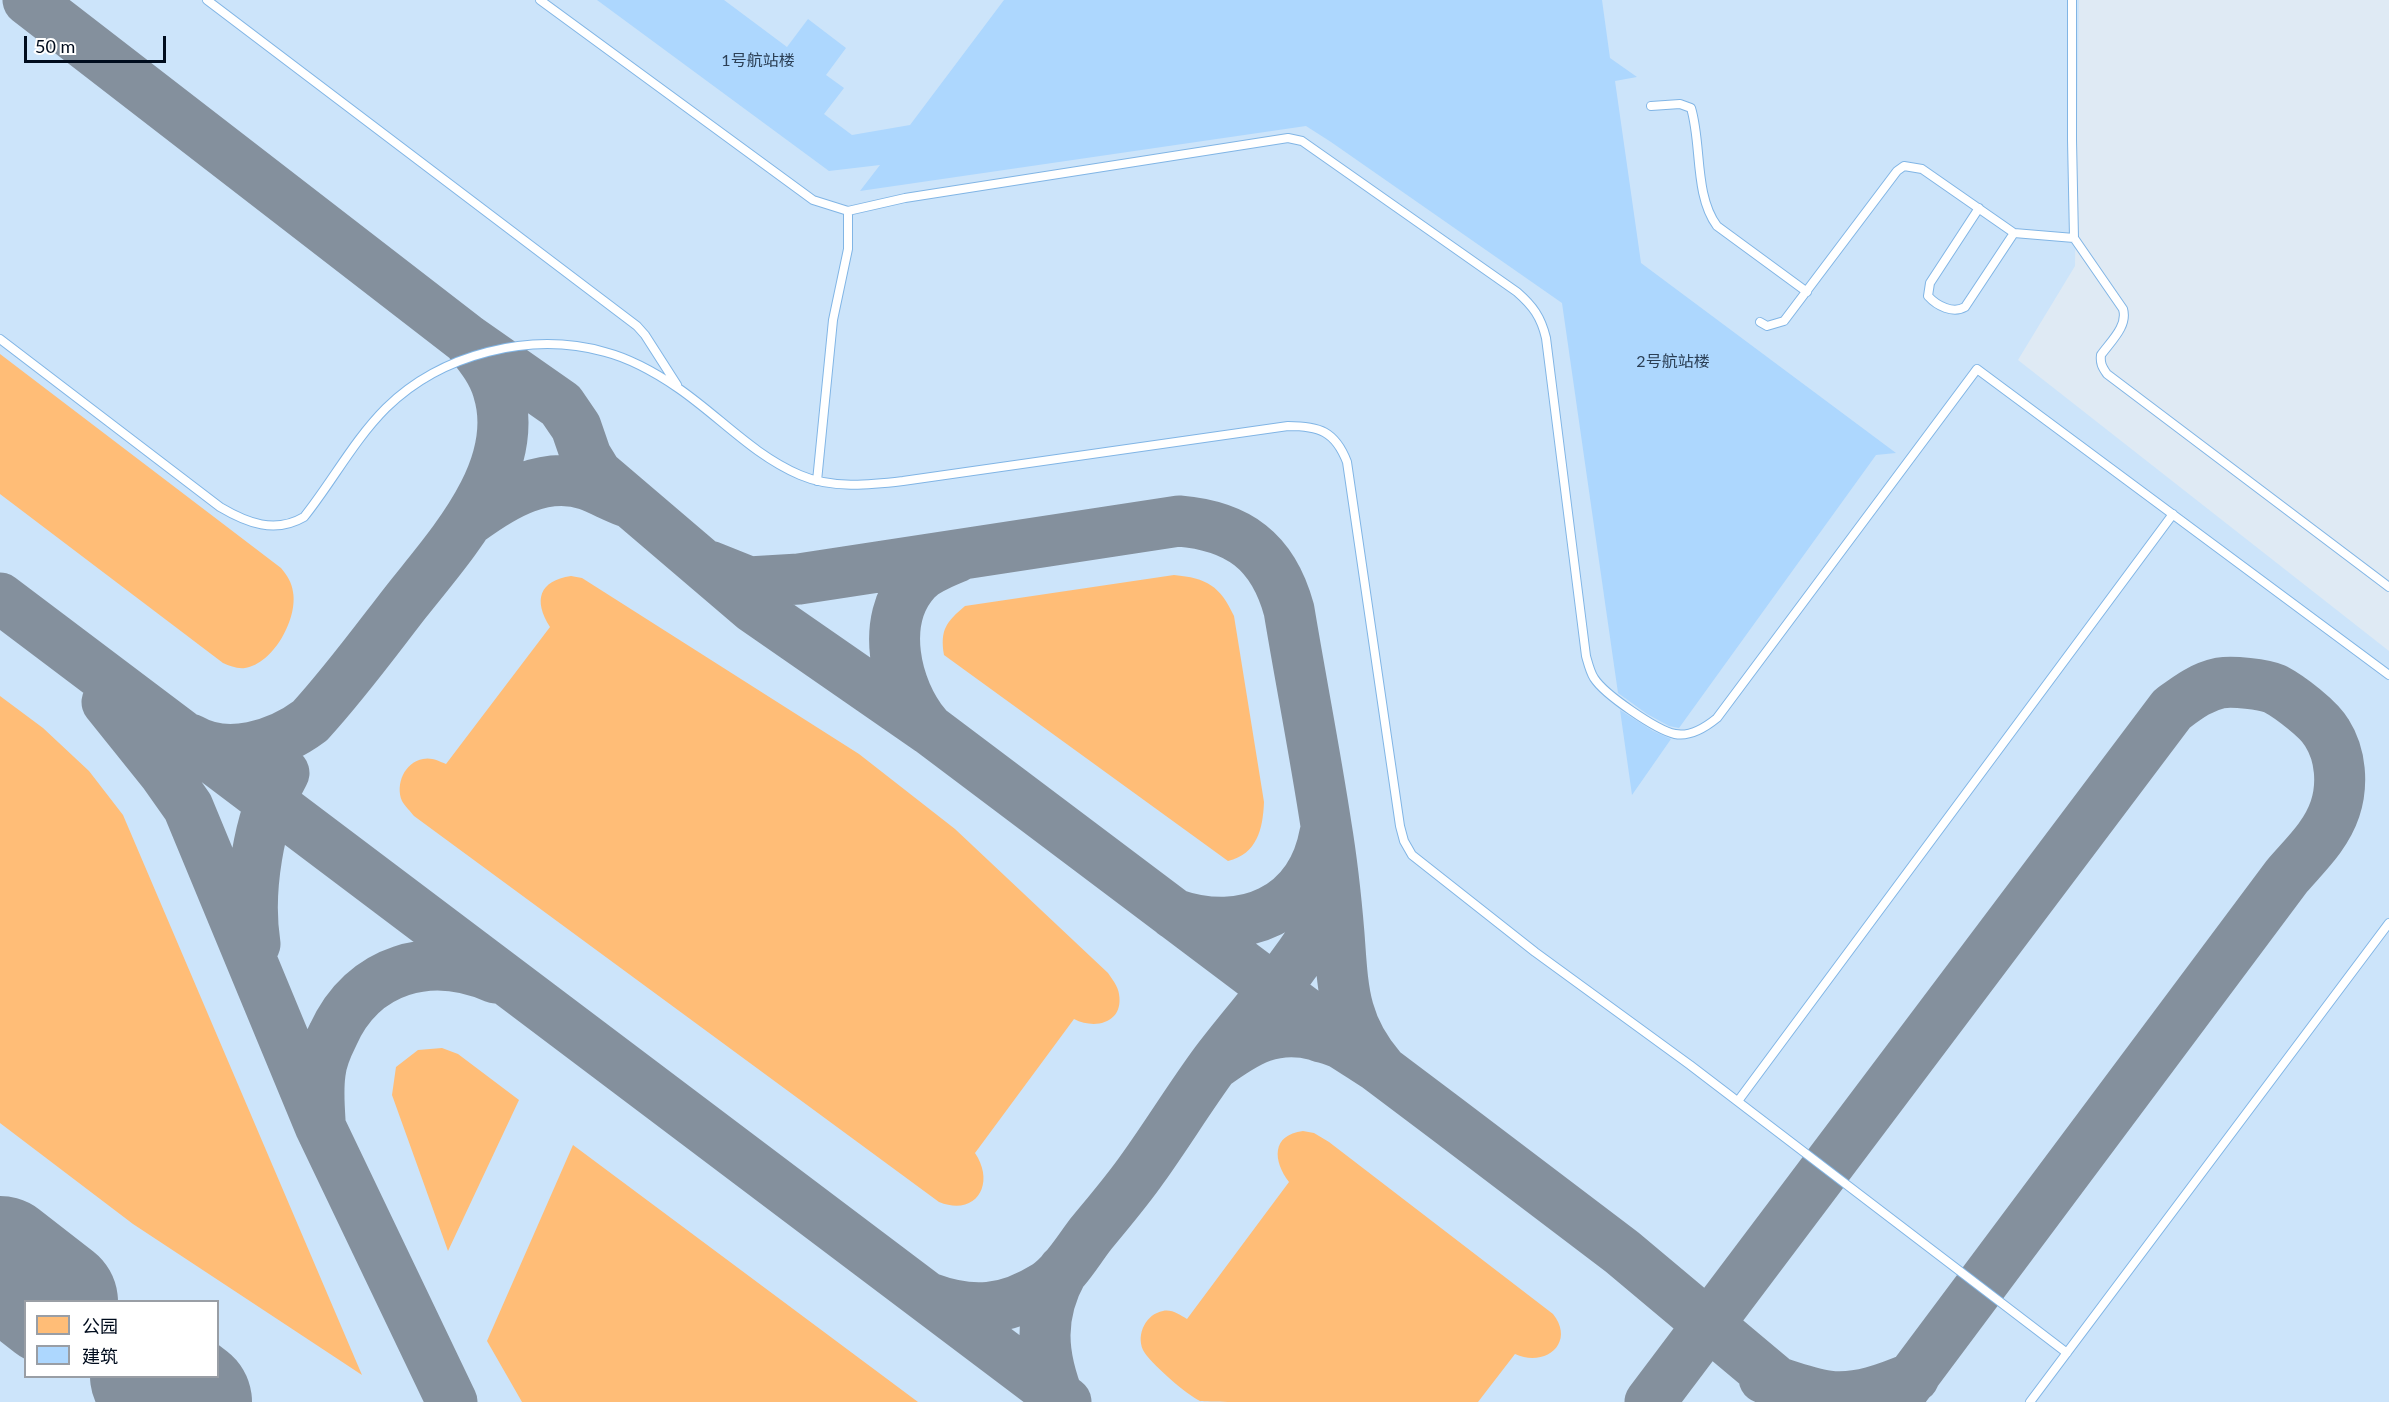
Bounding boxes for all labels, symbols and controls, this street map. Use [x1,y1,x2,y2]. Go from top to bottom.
scale bar [27,24,170,62]
text: 50 m [35,35,75,57]
house number: 1号航站楼 [721,51,795,71]
house number: 2号航站楼 [1636,352,1710,372]
legend [24,1300,219,1378]
text: 公园 [82,1315,118,1337]
text: 建筑 [82,1345,118,1367]

